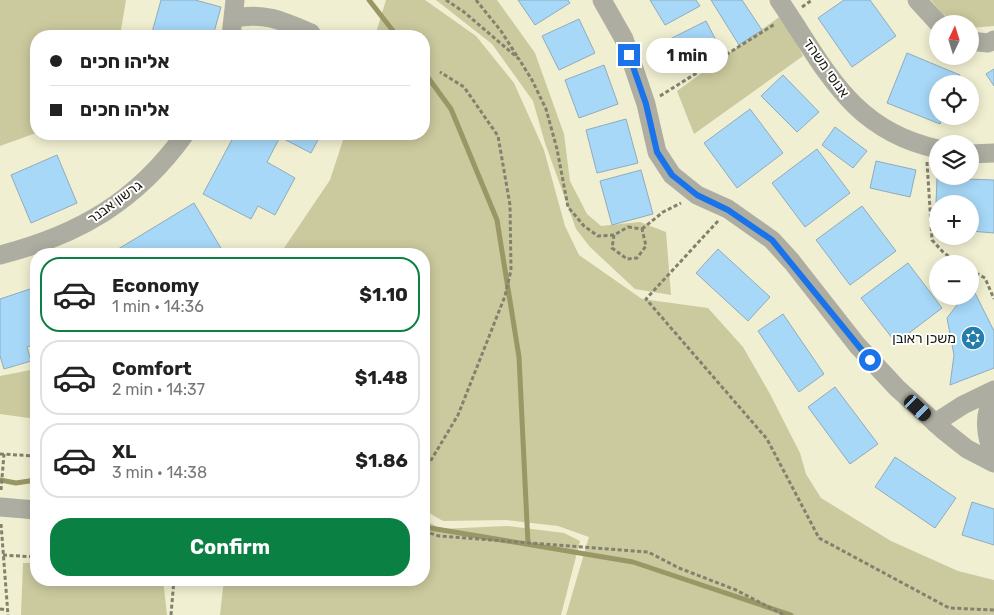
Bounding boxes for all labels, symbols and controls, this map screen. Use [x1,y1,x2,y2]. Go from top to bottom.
north arrow [929,15,979,65]
map controls [929,15,979,305]
street label: אנוסי משהד [799,35,853,101]
callout: 1 min [646,38,729,72]
route end [618,44,640,66]
text: 1 min [667,46,707,65]
text: אליהו חכים [80,50,170,73]
button: locate [929,75,979,125]
text: אליהו חכים [80,98,170,121]
button: layers [929,135,979,185]
street label: גרשון אבנר [84,177,146,227]
button: + [929,195,979,245]
button: − [929,255,979,305]
icon: car [52,272,97,317]
text: Economy [112,274,199,297]
text: $1.10 [359,283,408,306]
text: 1 min · 14:36 [112,297,204,316]
synagogue icon: משכן ראובן [960,325,986,351]
place label: משכן ראובן [892,330,956,347]
route start [859,349,881,371]
icon: car [52,355,97,400]
text: Comfort [112,357,192,380]
text: $1.48 [355,366,408,389]
text: 2 min · 14:37 [112,380,205,399]
car [901,392,934,424]
icon: car [52,438,97,483]
text: XL [112,440,136,463]
text: $1.86 [355,449,408,472]
text: 3 min · 14:38 [112,463,207,482]
button: Confirm [50,518,410,576]

